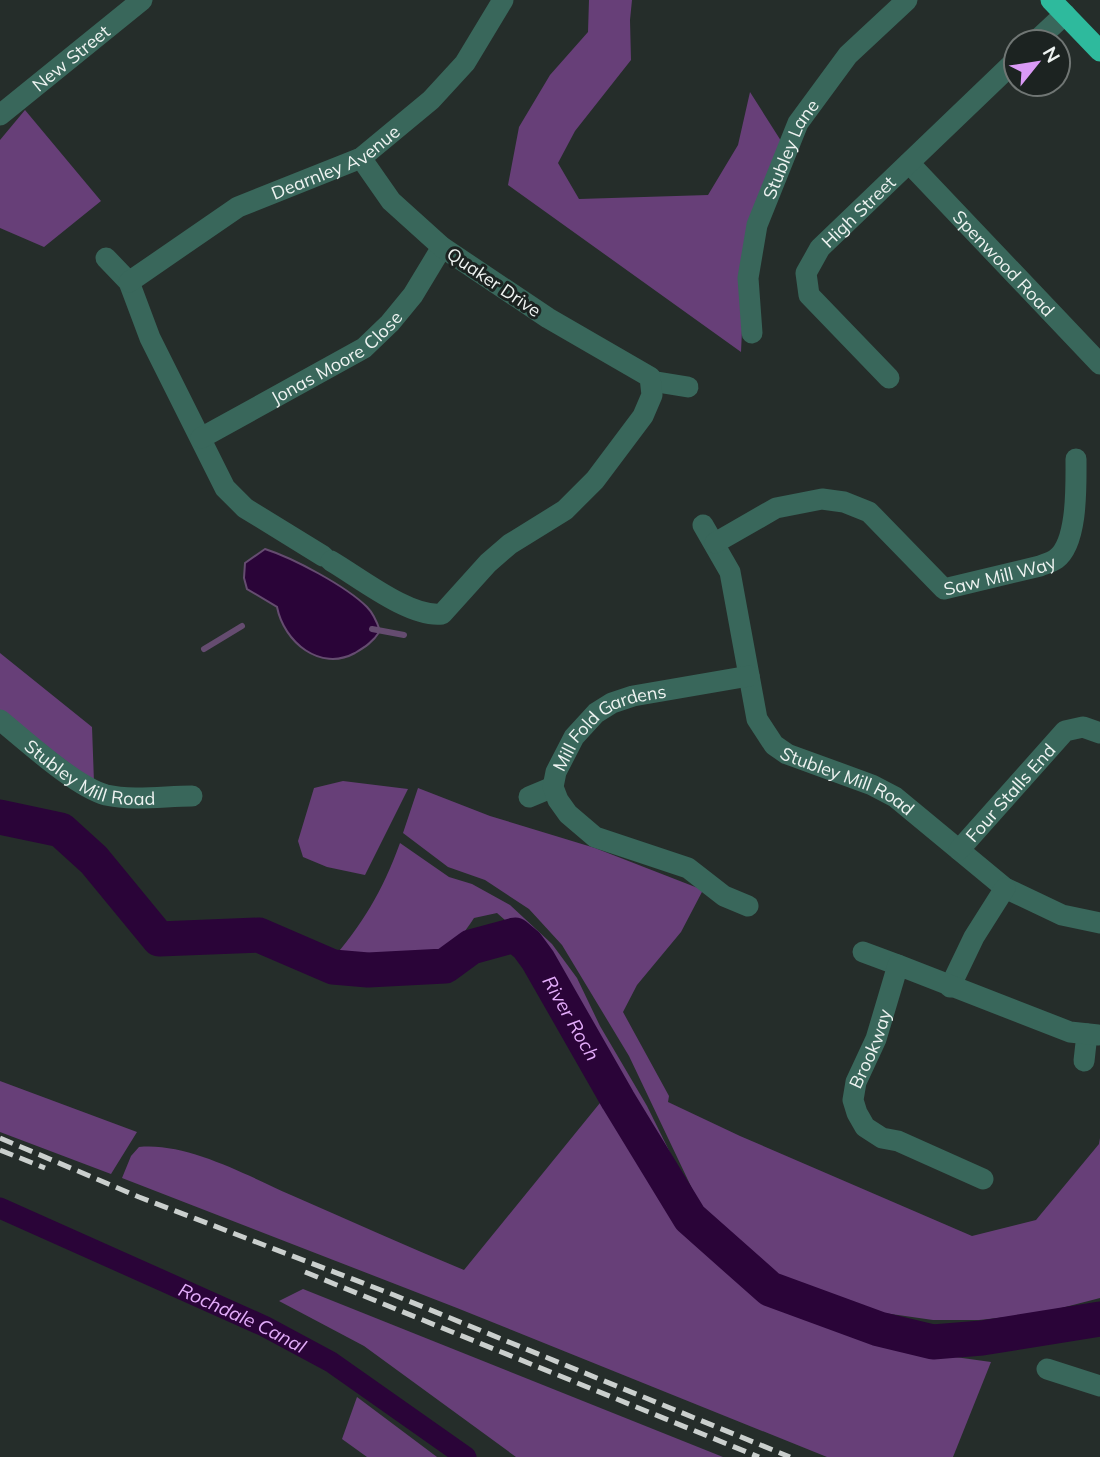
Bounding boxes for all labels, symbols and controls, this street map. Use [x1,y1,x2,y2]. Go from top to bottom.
street label: New Street [27,19,114,96]
north arrow [1002,28,1072,98]
text: N [1038,42,1066,67]
street label: Stubley Lane [757,94,823,202]
street label: Dearnley Avenue [268,120,404,204]
street label: High Street [816,171,900,252]
street label: Spenwood Road [948,205,1060,321]
street label: Quaker Drive [443,242,545,322]
street label: Jonas Moore Close [266,306,407,409]
street label: Saw Mill Way [941,549,1060,600]
street label: Mill Fold Gardens [547,679,668,775]
street label: Stubley Mill Road [20,734,156,809]
street label: Four Stalls End [960,738,1060,847]
street label: Stubley Mill Road [776,741,919,820]
water label: River Roch [537,971,605,1065]
street label: Brookway [843,1006,896,1092]
water label: Rochdale Canal [175,1277,311,1359]

